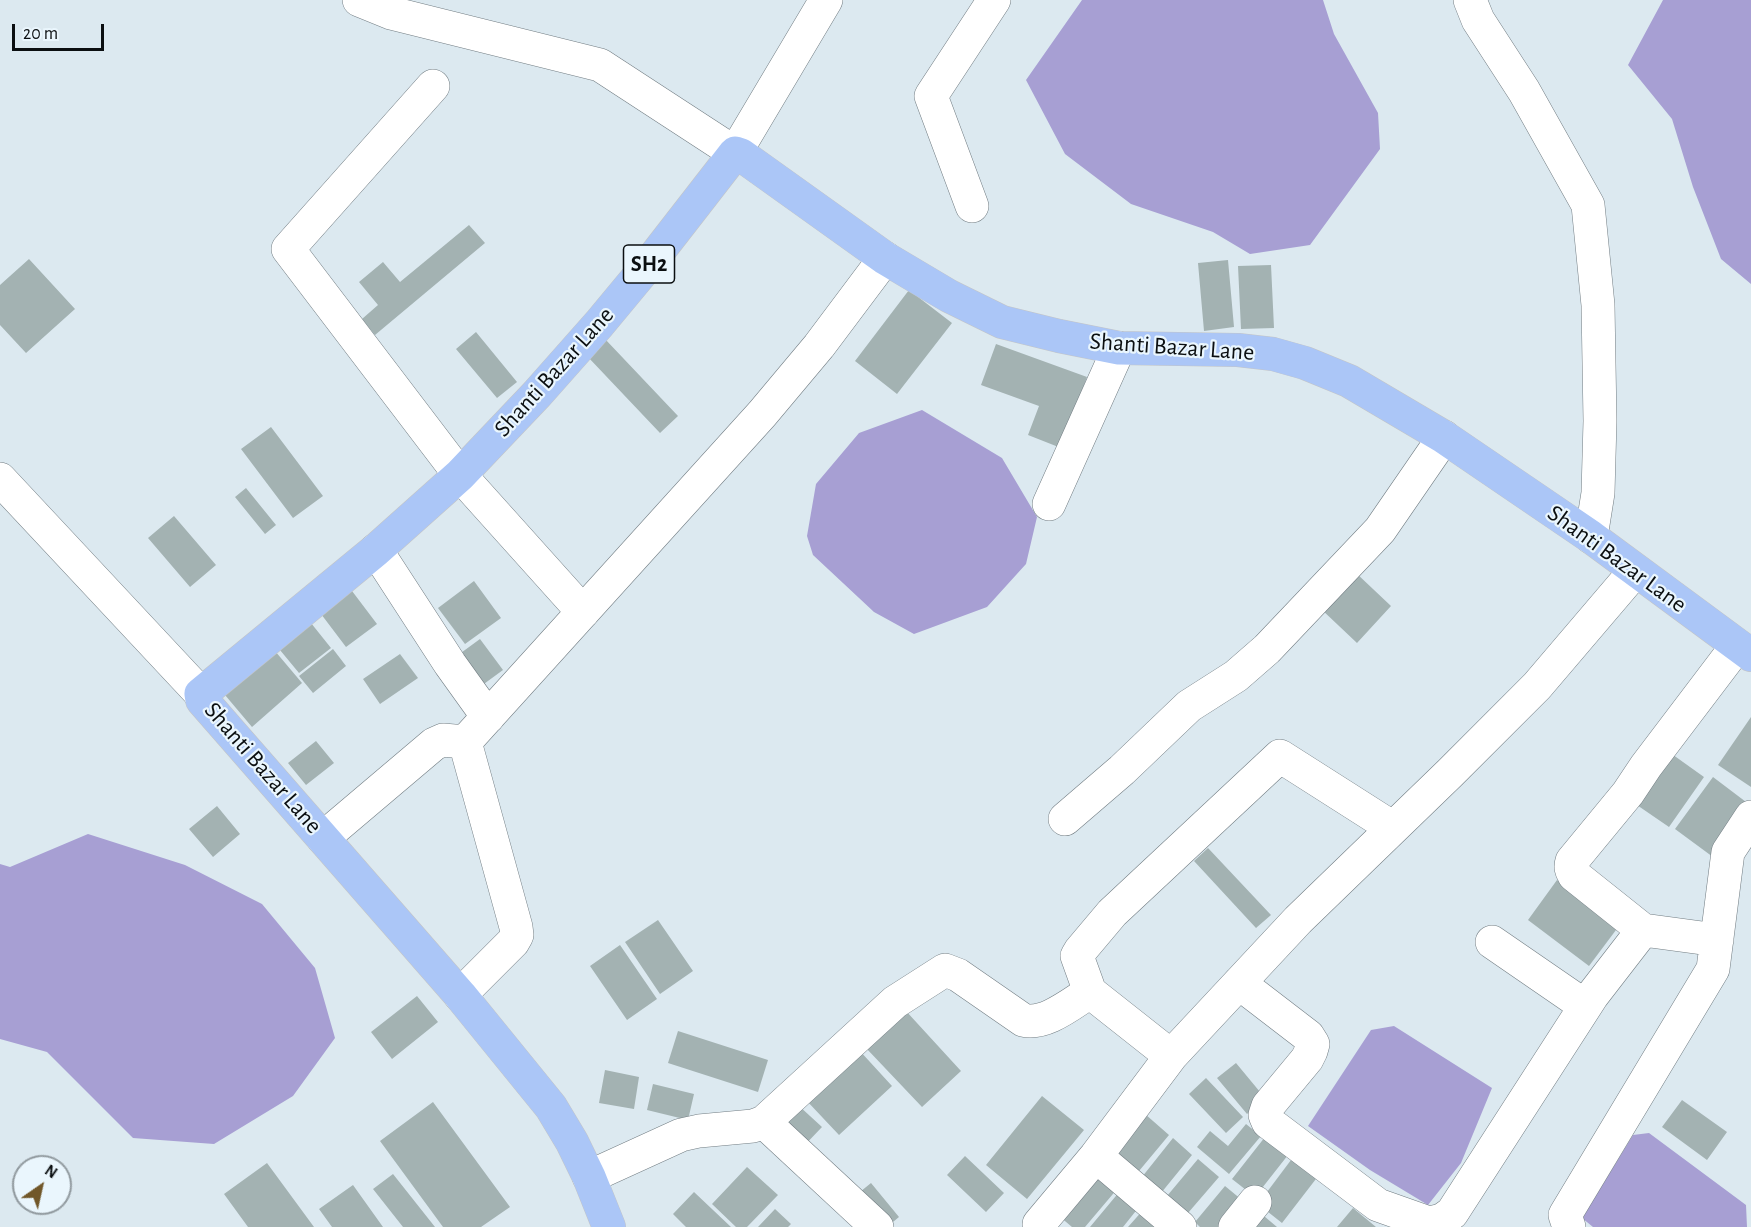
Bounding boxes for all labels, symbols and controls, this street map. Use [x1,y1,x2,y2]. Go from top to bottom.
scale bar [15,12,106,50]
text: 20 m [23,25,58,43]
road number: SH2 [624,245,674,283]
street label: Shanti Bazar Lane [488,301,620,443]
street label: Shanti Bazar Lane [1089,327,1255,367]
street label: Shanti Bazar Lane [1542,499,1692,619]
street label: Shanti Bazar Lane [198,696,328,840]
north arrow [12,1155,72,1215]
text: N [42,1162,60,1181]

